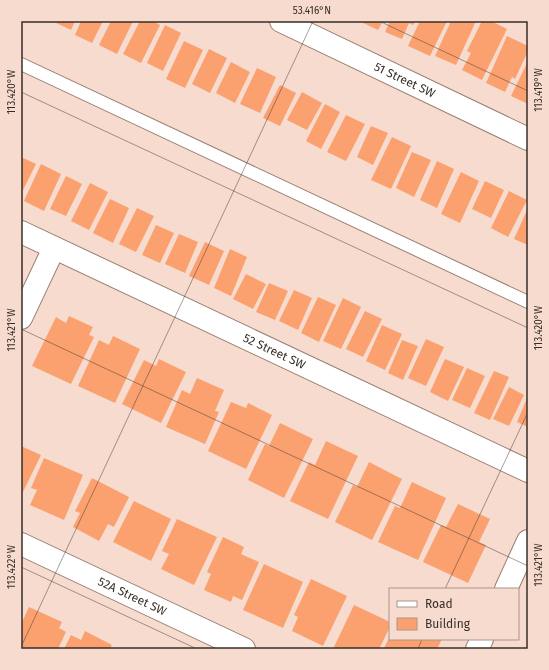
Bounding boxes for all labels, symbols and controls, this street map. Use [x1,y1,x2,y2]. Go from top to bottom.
text: 53.416°N [293,5,331,17]
street label: 51 Street SW [372,60,437,101]
text: 113.419°W [533,68,545,112]
text: 113.420°W [6,69,18,114]
text: 113.420°W [533,305,545,350]
text: 113.421°W [6,308,18,352]
street label: 52 Street SW [241,331,308,372]
text: 113.421°W [533,543,545,587]
text: 113.422°W [6,544,18,589]
street label: 52A Street SW [96,574,169,619]
legend [389,588,519,640]
text: Road [425,597,453,611]
text: Building [425,617,471,631]

